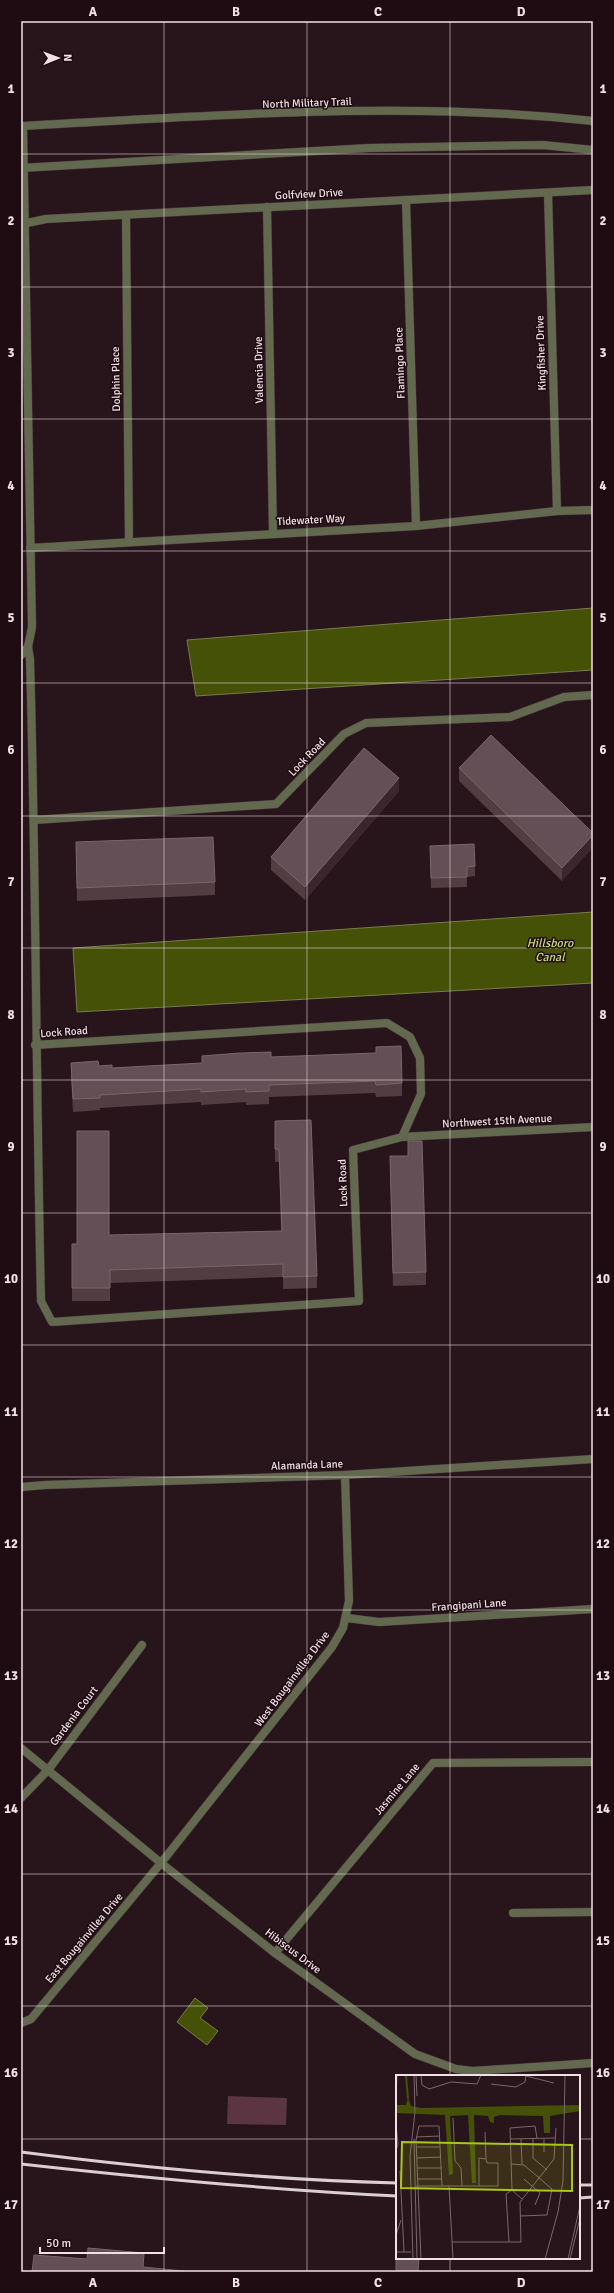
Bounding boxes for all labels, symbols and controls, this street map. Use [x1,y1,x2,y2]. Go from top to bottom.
text: A [89,4,98,20]
text: B [232,4,240,20]
text: C [374,4,382,20]
text: D [517,4,526,20]
north arrow [38,38,78,78]
text: N [61,54,74,62]
text: 1 [7,81,15,97]
text: 1 [599,81,607,97]
street label: North Military Trail [262,95,352,111]
street label: Golfview Drive [275,186,343,202]
text: 2 [7,213,15,229]
text: 2 [599,213,607,229]
street label: Kingfisher Drive [533,315,549,391]
street label: Flamingo Place [392,327,408,399]
street label: Valencia Drive [252,336,266,404]
text: 3 [7,345,15,361]
text: 3 [599,345,607,361]
street label: Dolphin Place [109,346,123,412]
text: 4 [7,478,15,494]
text: 4 [599,478,607,494]
street label: Tidewater Way [277,512,346,528]
text: 5 [7,610,15,626]
text: 5 [599,610,607,626]
street label: Lock Road [286,735,328,779]
text: 6 [7,742,15,758]
text: 6 [599,742,607,758]
text: 7 [7,874,15,890]
text: 7 [599,874,607,890]
water label: Hillsboro Canal [527,936,574,965]
text: 8 [7,1007,15,1023]
text: 8 [599,1007,607,1023]
street label: Lock Road [40,1024,88,1040]
street label: Northwest 15th Avenue [442,1112,552,1130]
text: 9 [7,1139,15,1155]
text: 9 [599,1139,607,1155]
street label: Lock Road [336,1159,350,1207]
text: 10 [4,1271,18,1287]
text: 10 [596,1271,610,1287]
text: 11 [4,1404,18,1420]
text: 11 [596,1404,610,1420]
street label: Alamanda Lane [271,1457,343,1473]
text: 12 [4,1536,18,1552]
text: 12 [596,1536,610,1552]
street label: Frangipani Lane [431,1596,507,1614]
street label: West Bougainvillea Drive [252,1629,332,1729]
text: 13 [4,1668,18,1684]
text: 13 [596,1668,610,1684]
street label: Gardenia Court [47,1683,101,1748]
street label: Jasmine Lane [372,1761,422,1817]
text: 14 [4,1801,18,1817]
text: 14 [596,1801,610,1817]
street label: East Bougainvillea Drive [43,1890,125,1986]
street label: Hibiscus Drive [262,1926,324,1976]
text: 15 [4,1933,18,1949]
text: 15 [596,1933,610,1949]
text: 16 [4,2065,18,2081]
text: 16 [596,2065,610,2081]
inset map [396,2075,580,2259]
text: 17 [4,2197,18,2213]
text: 17 [596,2197,610,2213]
scale bar [40,2229,164,2255]
text: 50 m [46,2236,71,2251]
text: A [89,2275,98,2291]
text: B [232,2275,240,2291]
text: C [374,2275,382,2291]
text: D [517,2275,526,2291]

